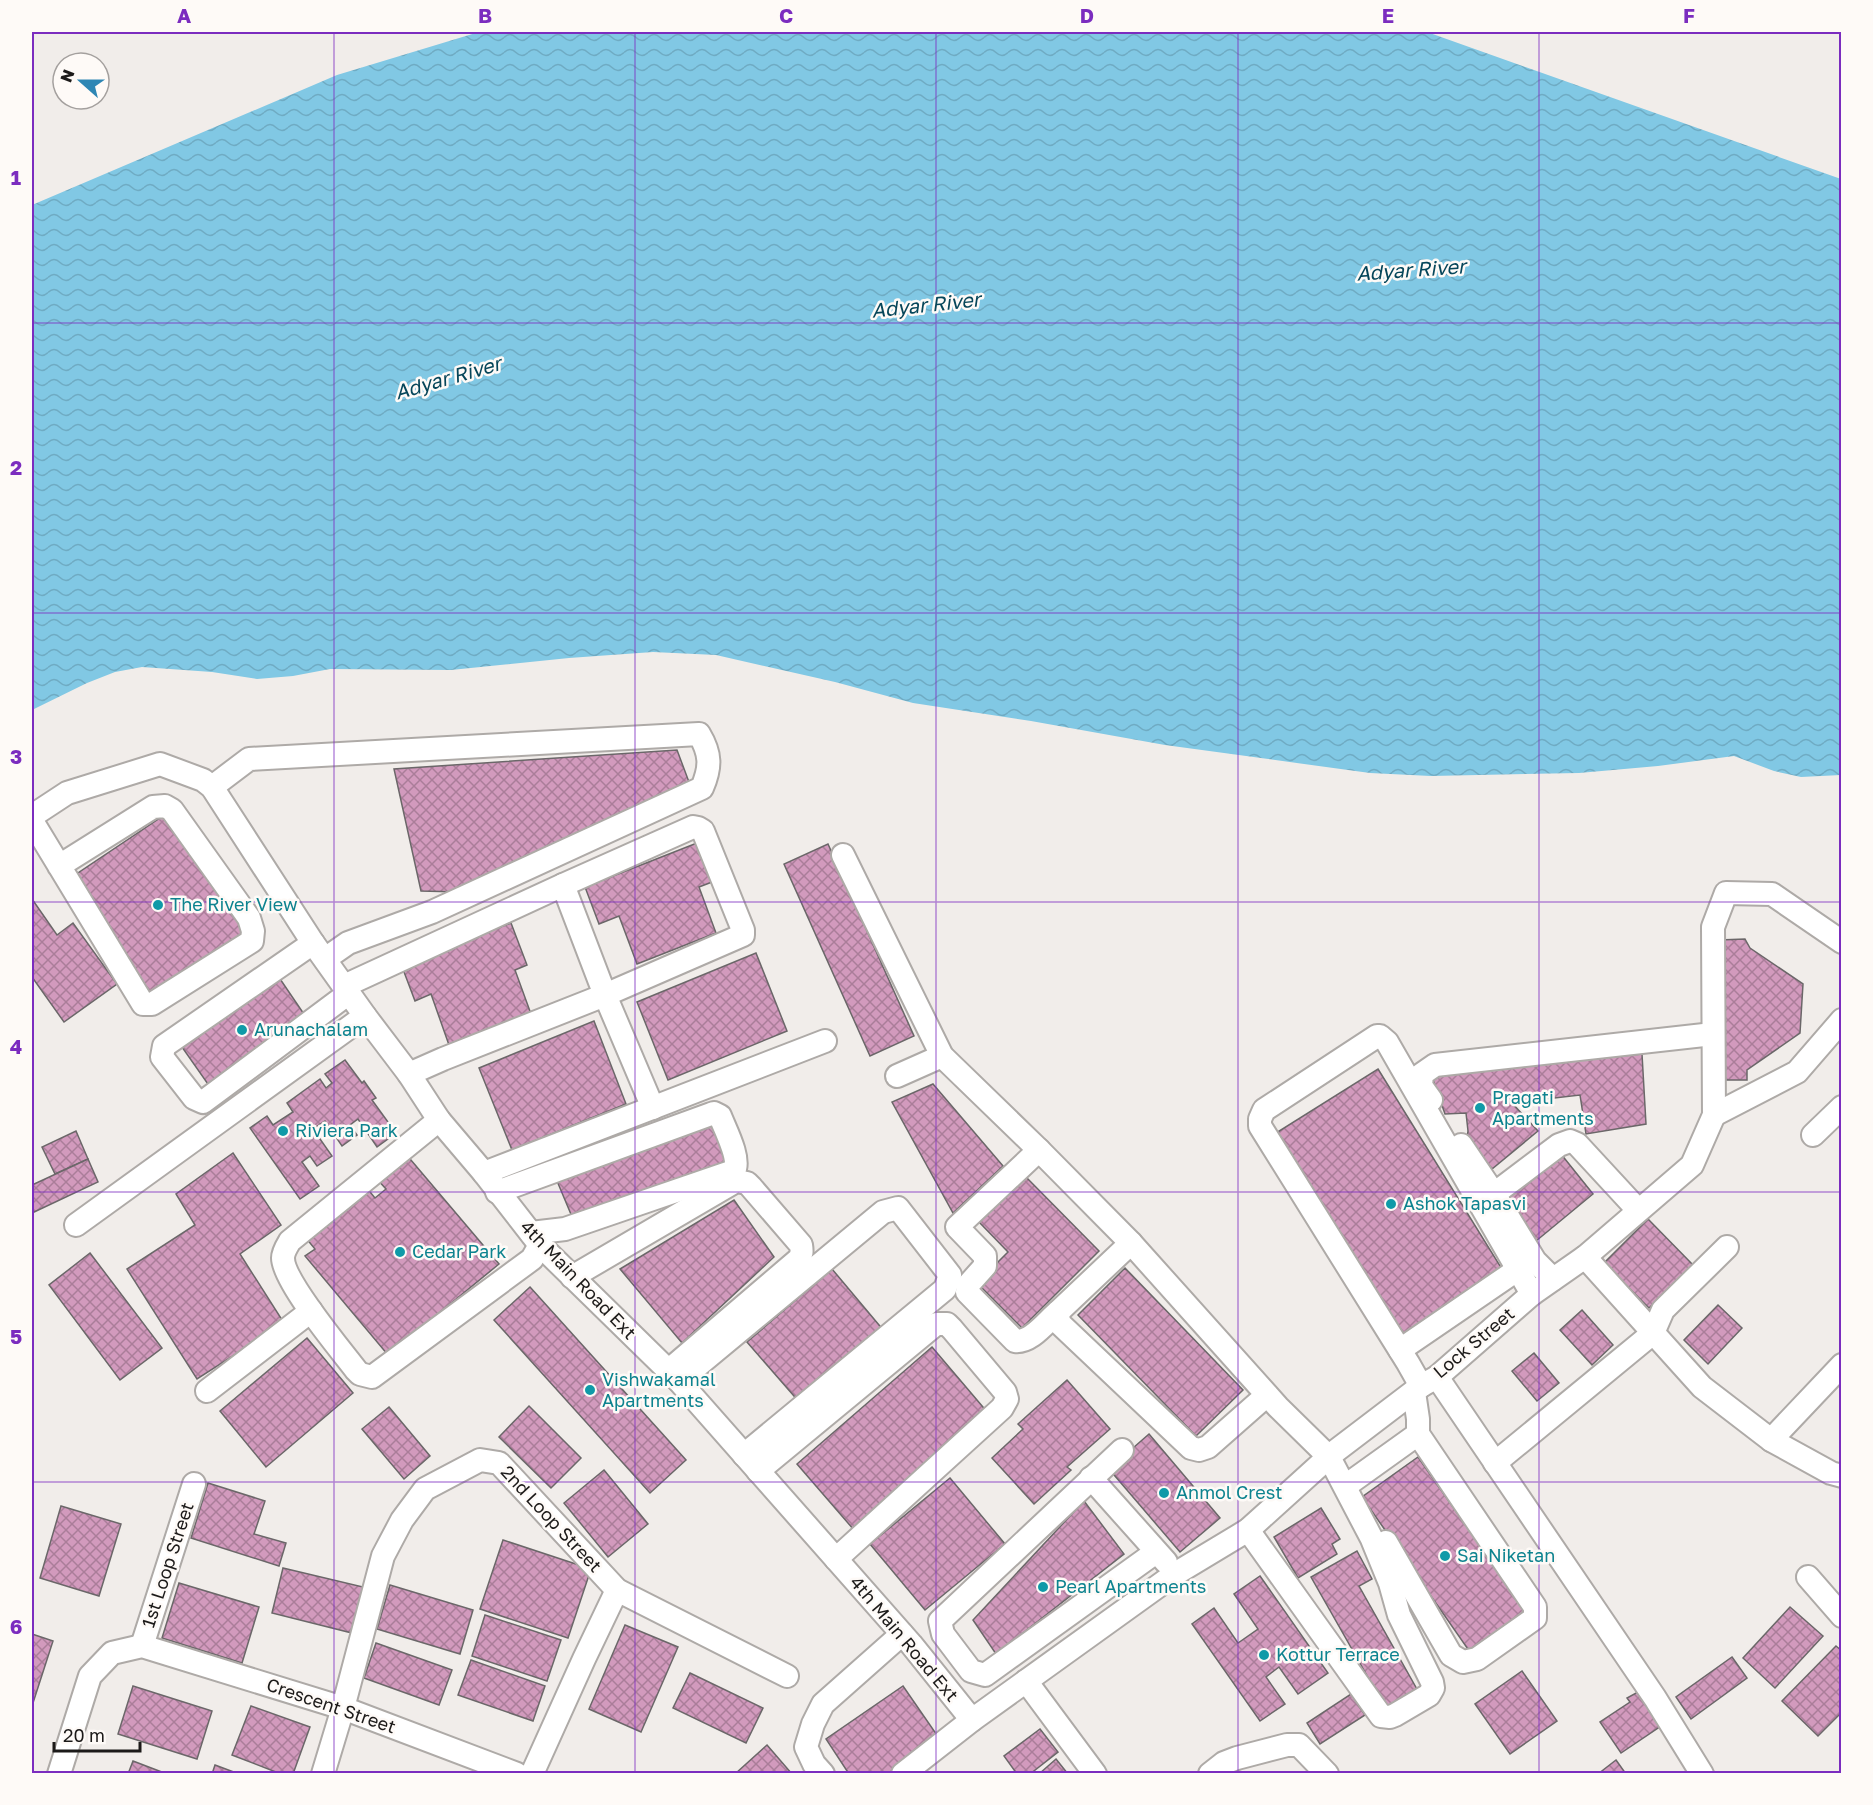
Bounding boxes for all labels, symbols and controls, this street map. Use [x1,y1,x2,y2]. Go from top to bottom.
text: A [177,3,191,27]
text: B [478,3,492,27]
text: C [779,3,793,27]
text: D [1080,3,1094,27]
text: E [1382,3,1394,27]
text: F [1683,3,1695,27]
north arrow [51,51,111,111]
text: N [55,66,79,85]
text: 1 [11,165,21,189]
water label: Adyar River [1356,253,1470,286]
water label: Adyar River [870,286,985,323]
water label: Adyar River [392,350,507,405]
text: 2 [10,455,22,479]
text: 3 [10,744,22,768]
place label: The River View [170,893,298,915]
marker: The River View [151,898,165,912]
place label: Arunachalam [254,1018,368,1040]
marker: Arunachalam [235,1023,249,1037]
text: 4 [10,1034,22,1058]
place label: Pragati Apartments [1492,1086,1594,1129]
marker: Pragati Apartments [1473,1101,1487,1115]
place label: Riviera Park [295,1119,398,1141]
marker: Riviera Park [276,1124,290,1138]
place label: Ashok Tapasvi [1403,1192,1526,1214]
marker: Ashok Tapasvi [1384,1197,1398,1211]
street label: 4th Main Road Ext [516,1215,641,1343]
place label: Cedar Park [412,1240,506,1262]
marker: Cedar Park [393,1245,407,1259]
street label: Lock Street [1429,1302,1518,1382]
text: 5 [10,1324,22,1348]
place label: Vishwakamal Apartments [602,1368,716,1411]
marker: Vishwakamal Apartments [583,1383,597,1397]
street label: 2nd Loop Street [497,1460,607,1576]
place label: Anmol Crest [1176,1481,1282,1503]
marker: Anmol Crest [1157,1486,1171,1500]
street label: 1st Loop Street [136,1499,198,1630]
place label: Sai Niketan [1457,1544,1555,1566]
marker: Sai Niketan [1438,1549,1452,1563]
street label: 4th Main Road Ext [846,1571,964,1706]
place label: Pearl Apartments [1055,1575,1206,1597]
marker: Pearl Apartments [1036,1580,1050,1594]
text: 6 [10,1614,22,1638]
place label: Kottur Terrace [1276,1643,1400,1665]
marker: Kottur Terrace [1257,1648,1271,1662]
street label: Crescent Street [264,1673,399,1737]
scale bar [54,1715,140,1753]
text: 20 m [63,1724,105,1746]

